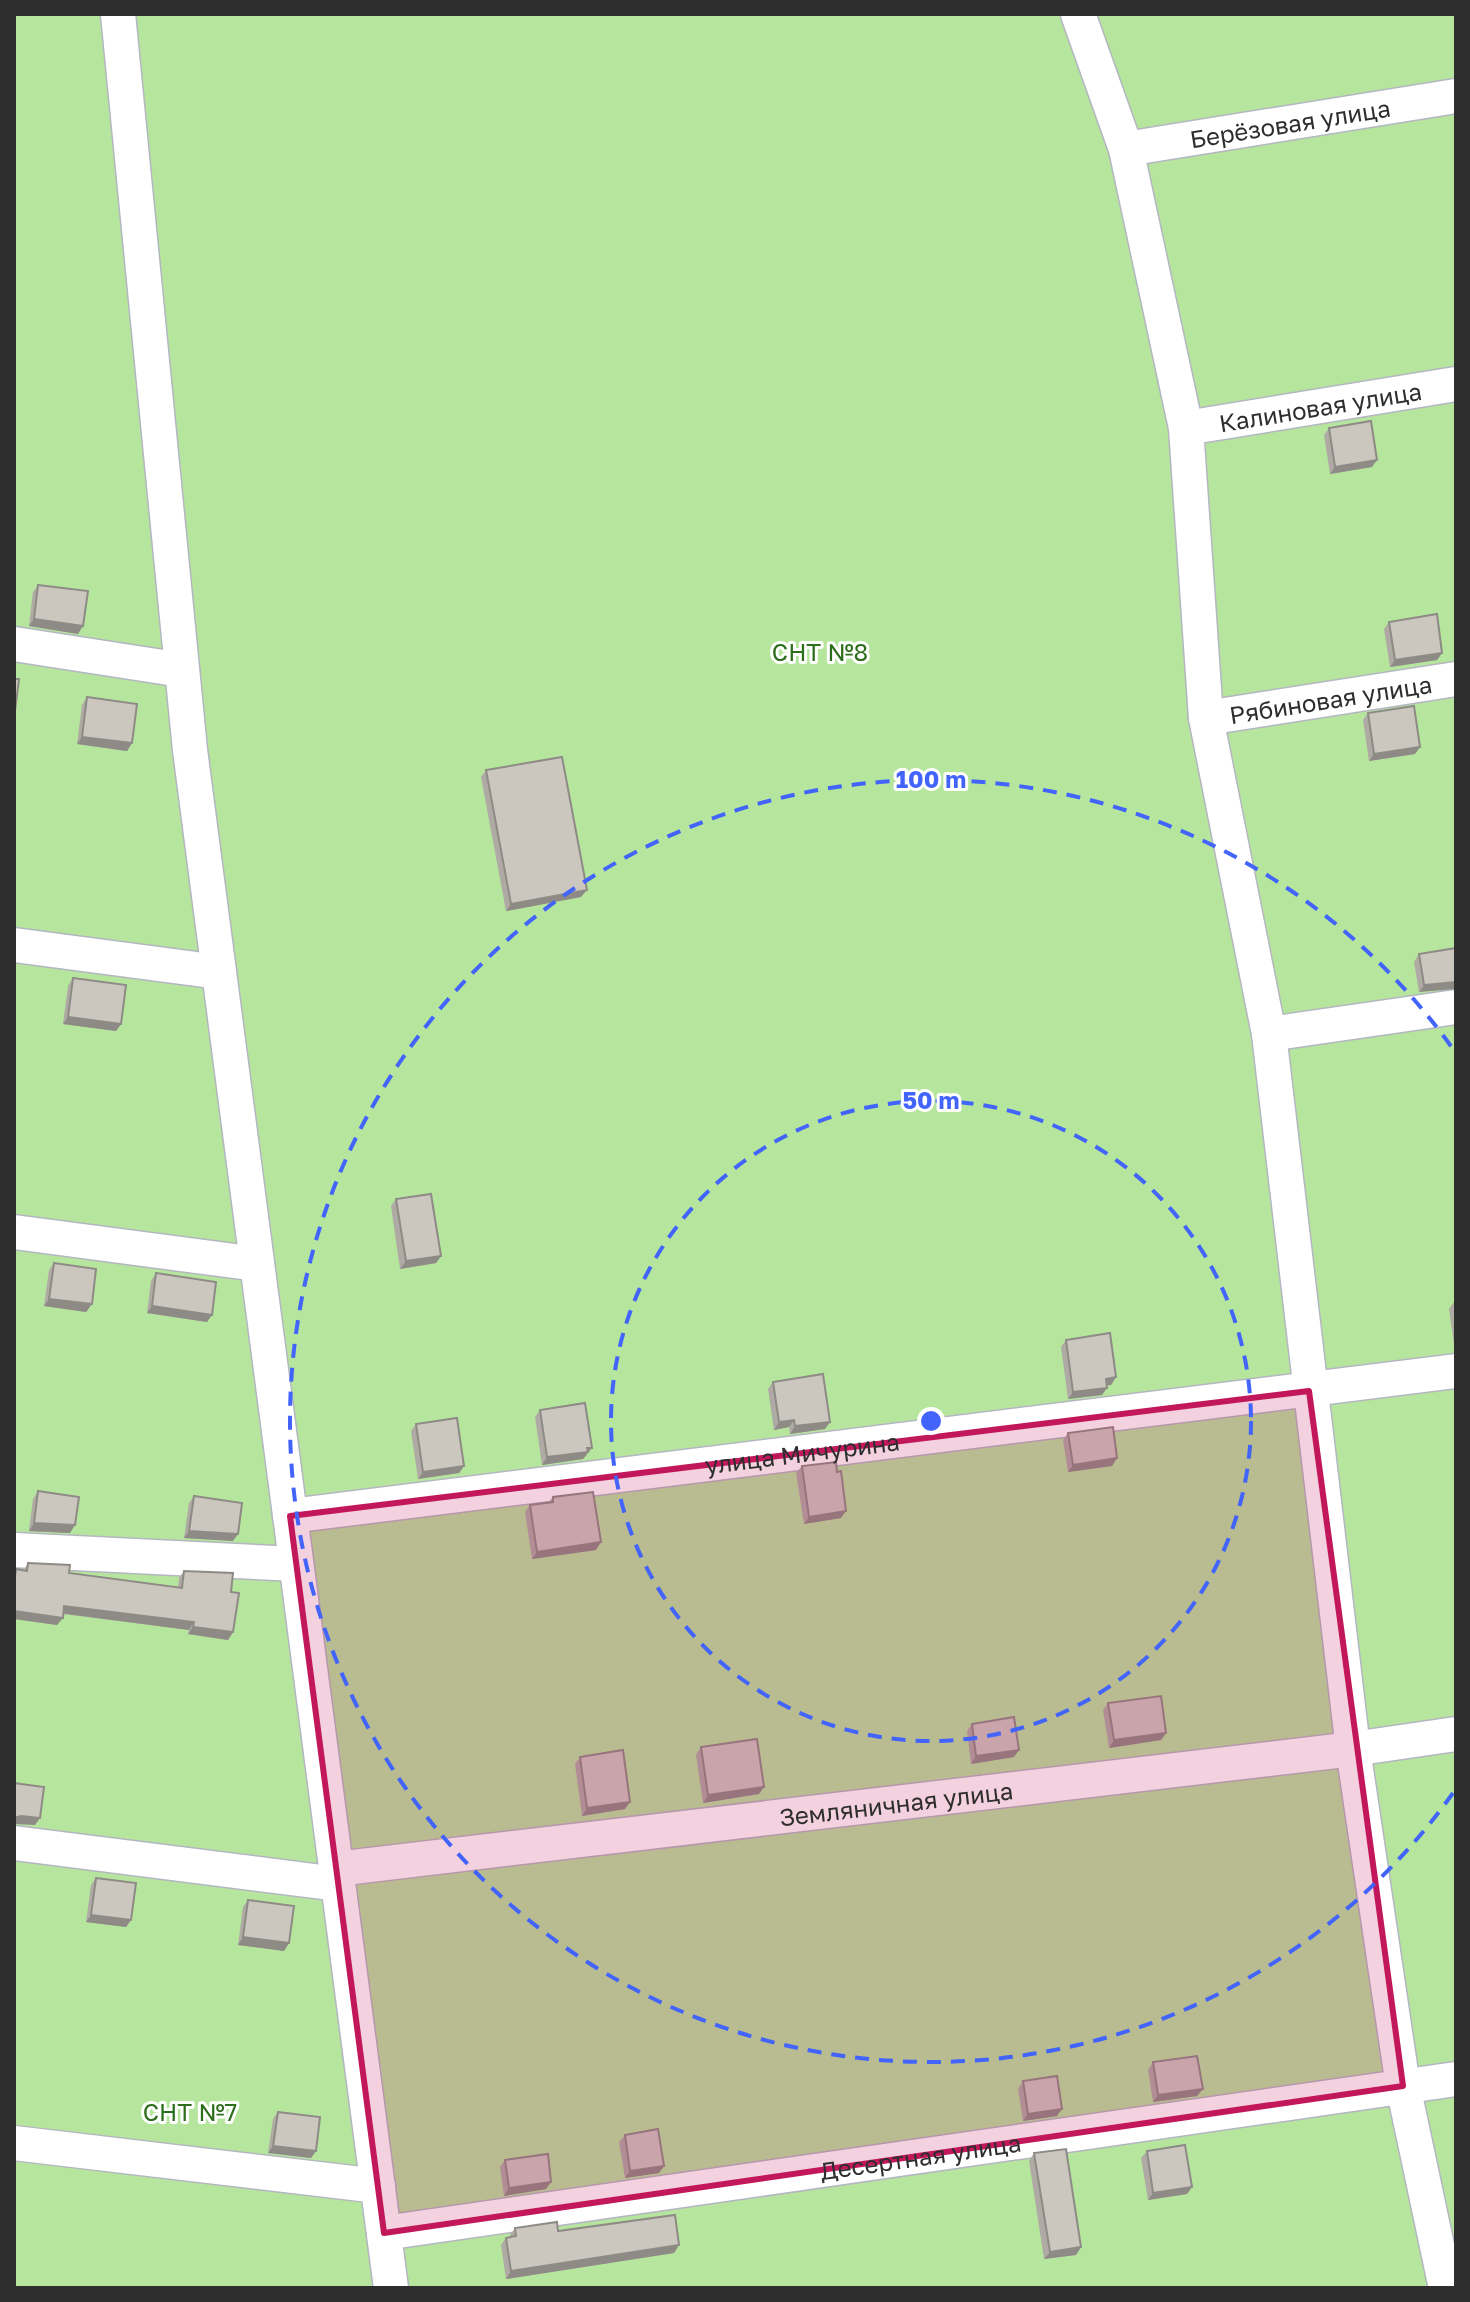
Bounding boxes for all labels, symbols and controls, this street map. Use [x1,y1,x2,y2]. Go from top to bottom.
street label: Берёзовая улица [1188,92,1392,153]
street label: Калиновая улица [1217,375,1424,437]
park label: СНТ №8 [772,637,868,666]
street label: Рябиновая улица [1227,668,1434,729]
text: 100 m [896,764,966,793]
text: 50 m [902,1085,960,1114]
centre of rings [917,1407,945,1435]
street label: улица Мичурина [703,1426,901,1479]
street label: Земляничная улица [778,1775,1015,1831]
park label: СНТ №7 [143,2097,237,2126]
street label: Десертная улица [818,2127,1023,2185]

